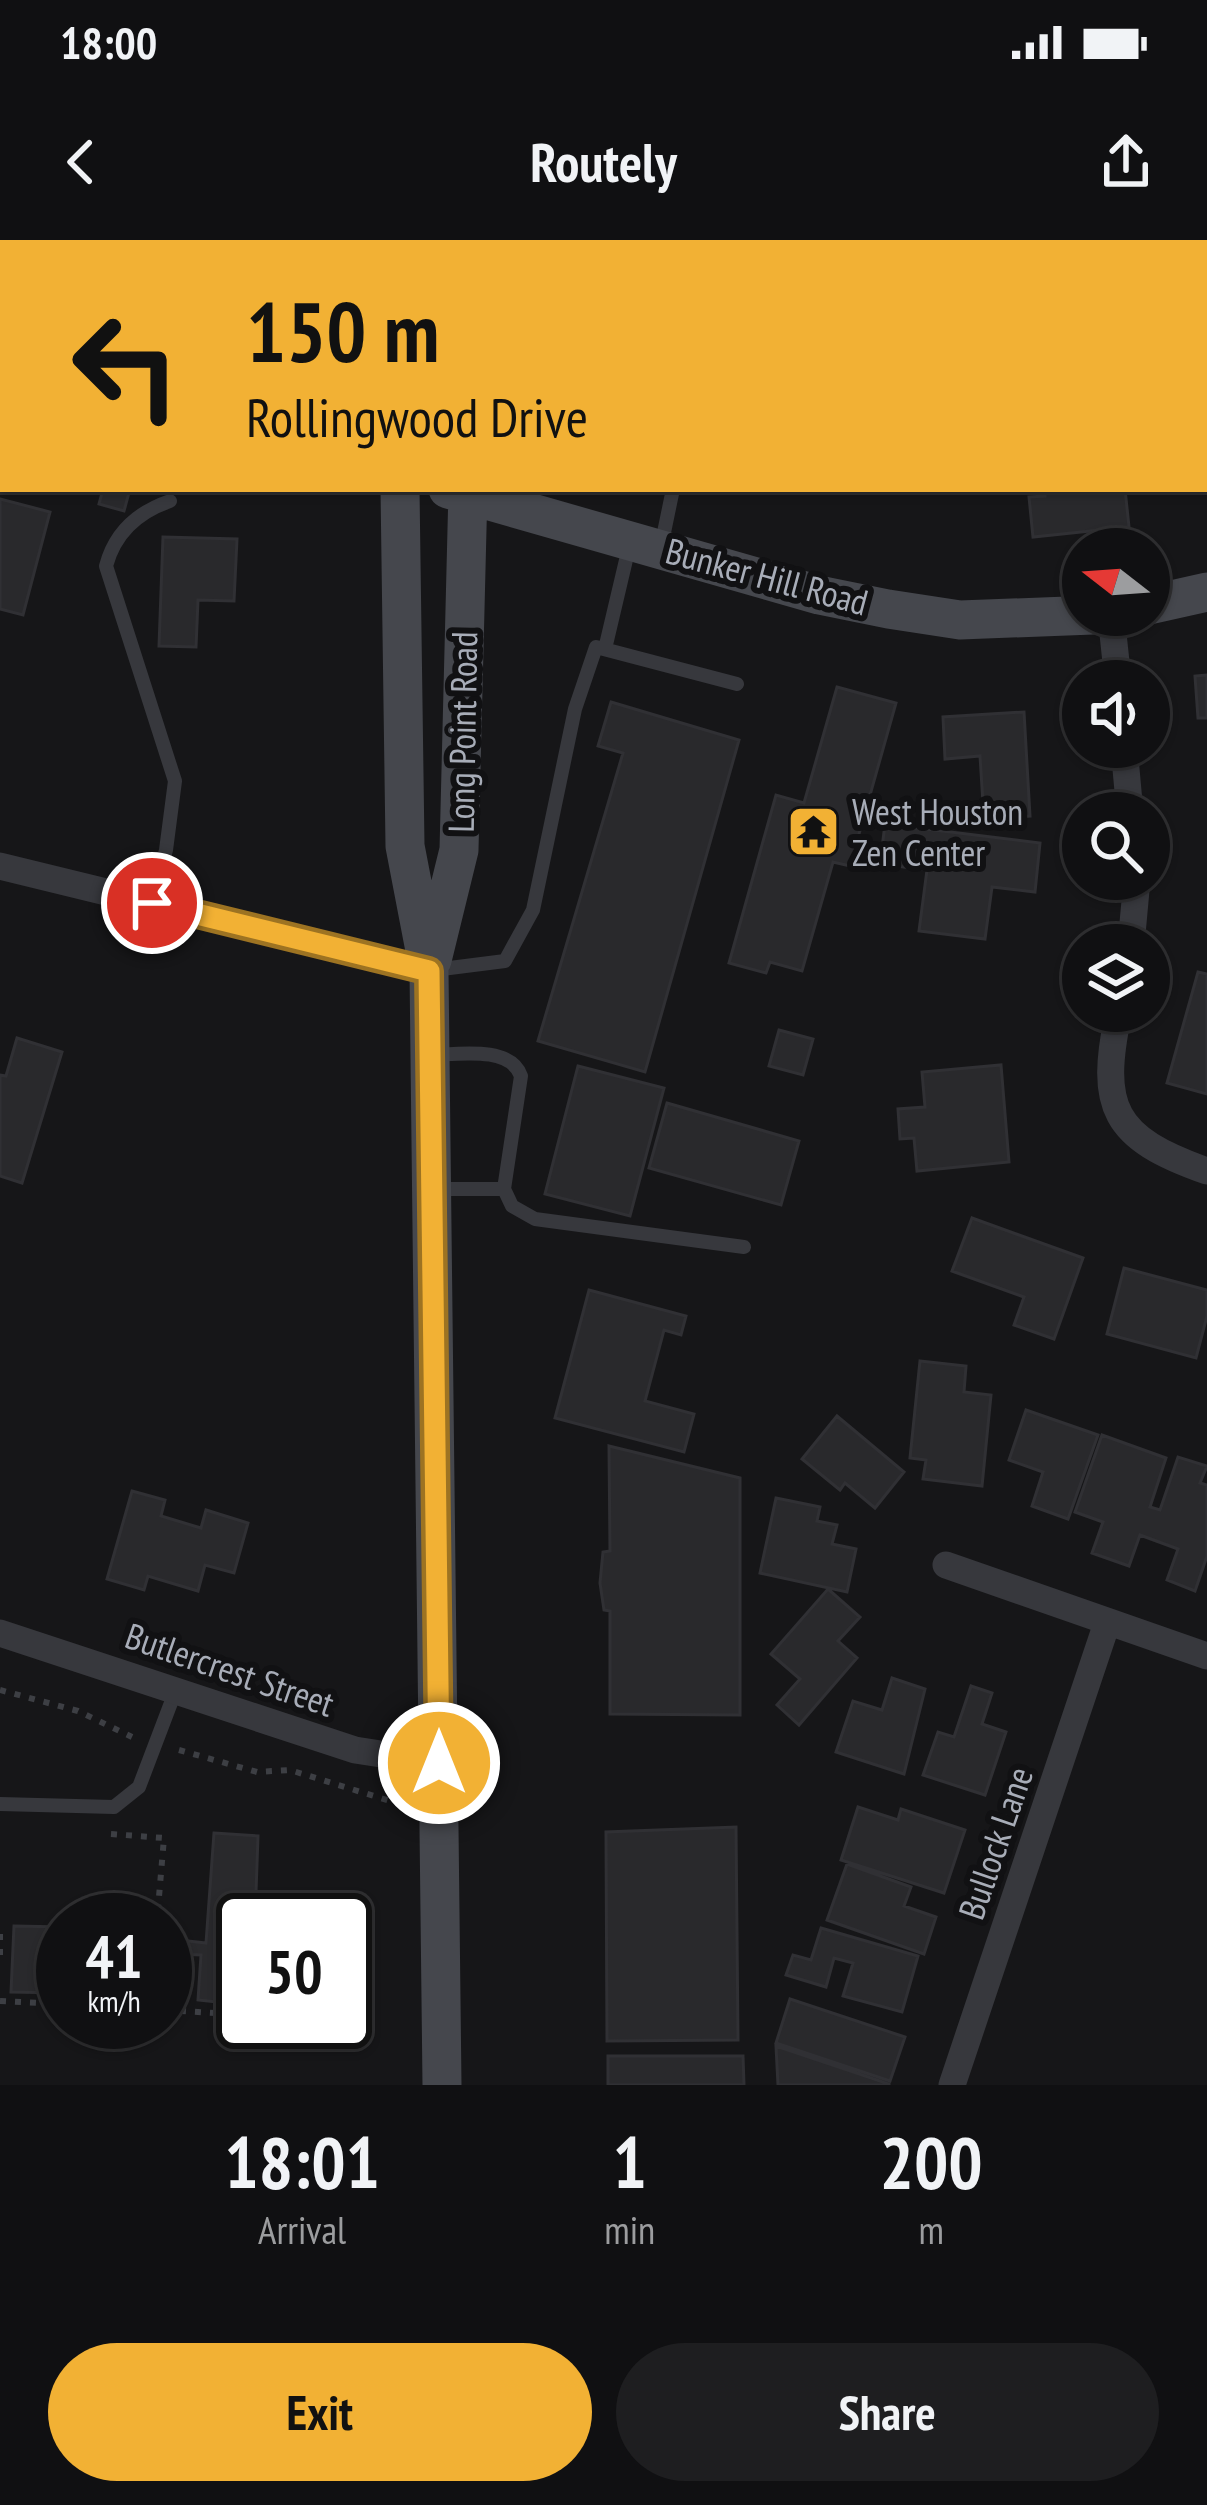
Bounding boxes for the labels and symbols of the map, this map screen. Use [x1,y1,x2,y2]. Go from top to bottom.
street label: Bunker Hill Road [661,526,873,626]
north arrow [1062,528,1170,636]
street label: Long Point Road [437,631,487,833]
place label: West Houston Zen Center [852,788,1023,876]
temple icon: West Houston Zen Center [785,804,841,860]
pin [101,852,203,954]
street label: Butlercrest Street [120,1611,341,1727]
position arrow [376,1700,502,1826]
street label: Bullock Lane [947,1761,1043,1925]
speed limit sign: 50 [216,1893,372,2049]

